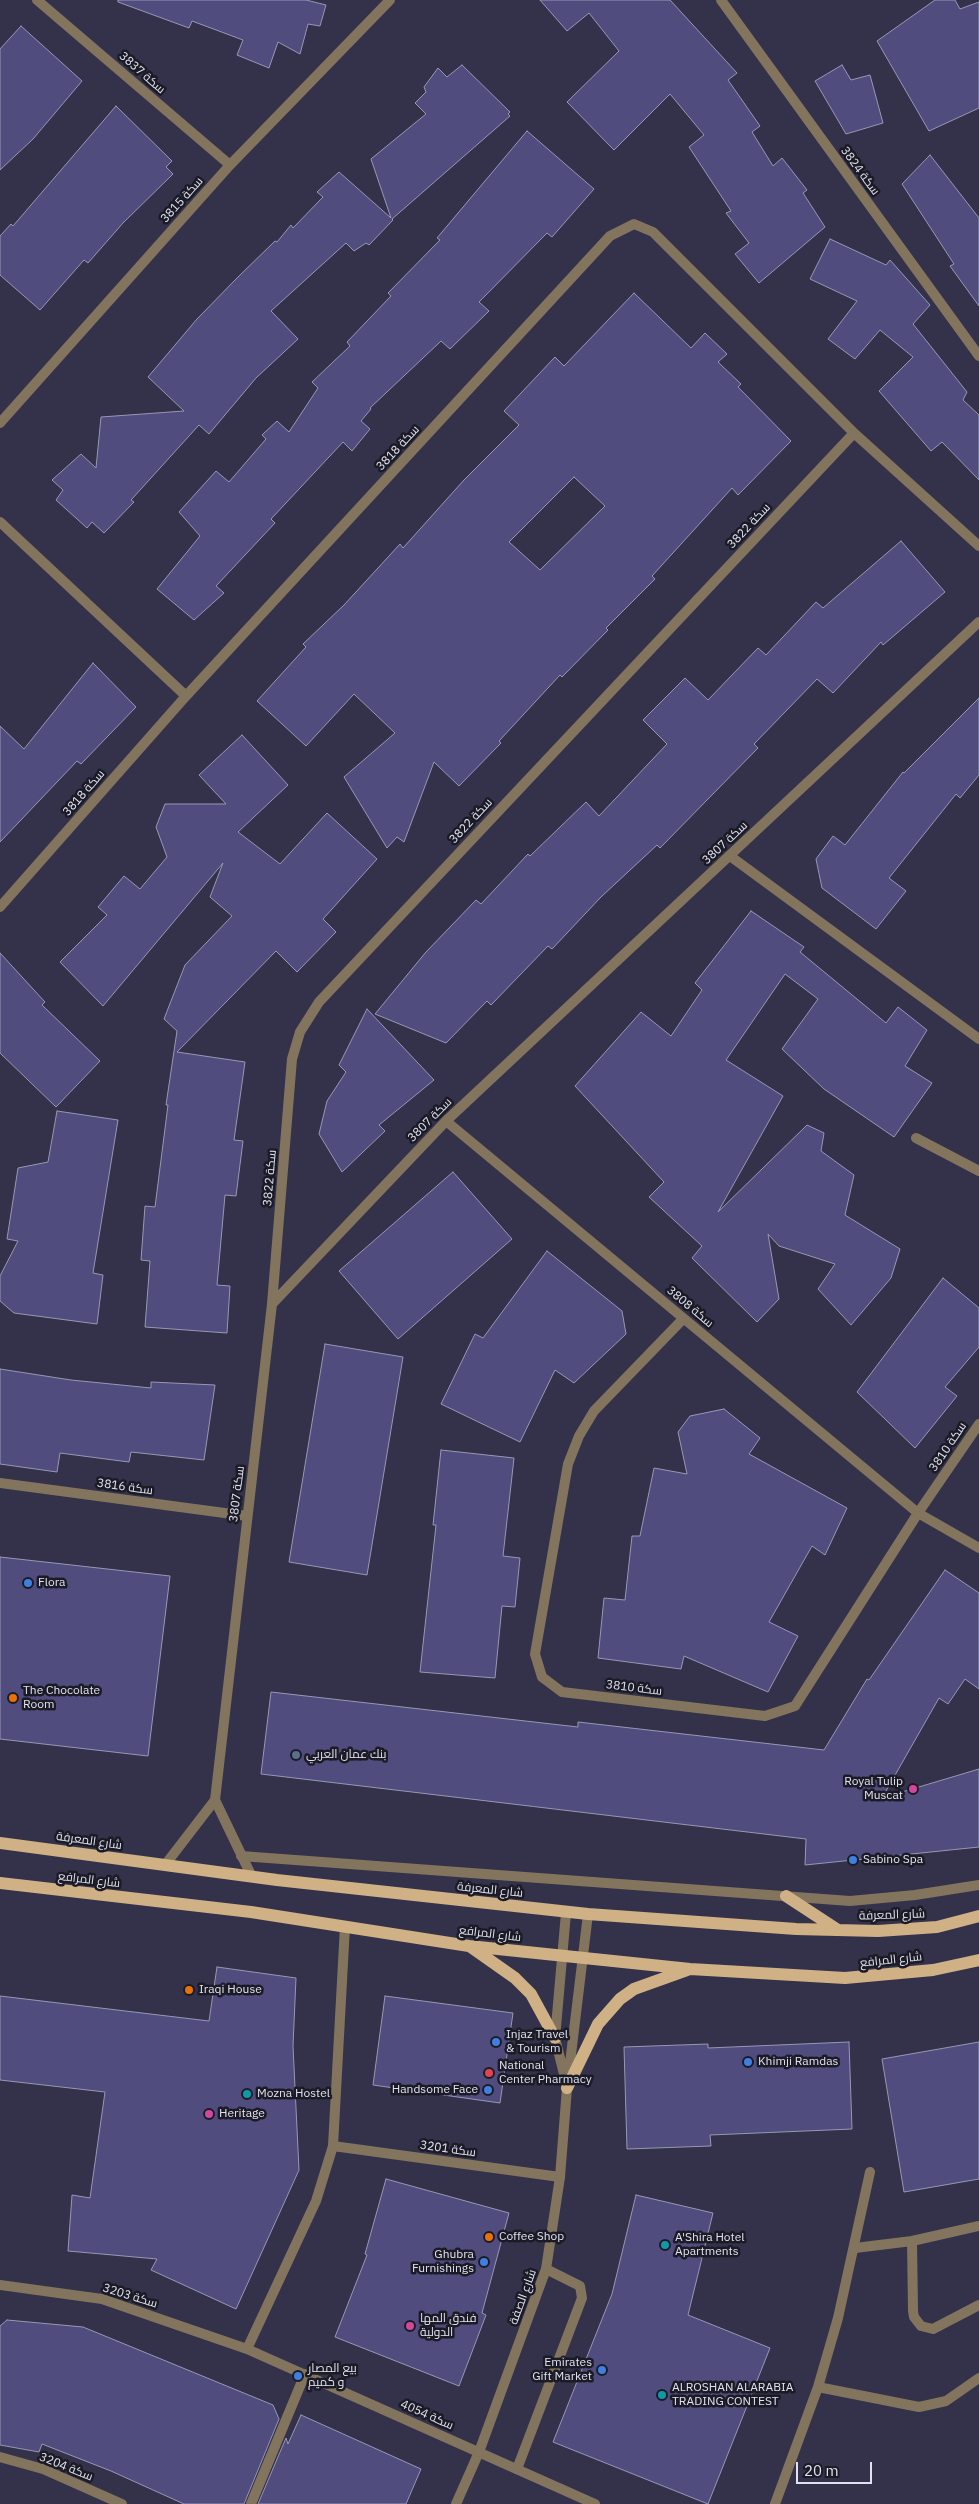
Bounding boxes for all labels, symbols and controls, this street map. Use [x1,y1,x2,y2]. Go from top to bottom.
street label: سكة 3837 [116,49,168,97]
street label: سكة 3824 [838,144,882,198]
street label: سكة 3815 [158,174,206,226]
street label: سكة 3818 [374,422,422,474]
street label: سكة 3822 [725,500,773,552]
street label: سكة 3818 [60,767,108,819]
street label: سكة 3822 [447,795,495,847]
street label: سكة 3807 [699,819,751,867]
street label: سكة 3807 [405,1095,455,1145]
street label: سكة 3822 [260,1149,280,1207]
street label: سكة 3808 [664,1283,716,1331]
street label: سكة 3810 [926,1420,970,1474]
street label: سكة 3807 [226,1465,248,1523]
street label: سكة 3816 [96,1476,154,1498]
place label: Flora [38,1576,65,1590]
marker: Flora [22,1577,34,1589]
street label: سكة 3810 [605,1677,663,1699]
place label: The Chocolate Room [23,1684,100,1712]
marker: The Chocolate Room [7,1692,19,1704]
place label: بنك عمان العربي [306,1748,387,1762]
marker: بنك عمان العربي [290,1749,302,1761]
place label: Royal Tulip Muscat [844,1775,903,1803]
marker: Royal Tulip Muscat [907,1783,919,1795]
street label: شارع المعرفة [55,1829,123,1853]
place label: Sabino Spa [863,1853,923,1867]
marker: Sabino Spa [847,1854,859,1866]
street label: شارع المرافع [57,1869,121,1891]
street label: شارع المعرفة [456,1879,524,1901]
street label: شارع المعرفة [859,1907,925,1923]
street label: شارع المرافع [458,1923,522,1945]
street label: شارع المرافع [859,1950,923,1970]
place label: Iraqi House [199,1983,262,1997]
marker: Iraqi House [183,1984,195,1996]
place label: Injaz Travel & Tourism [506,2028,568,2056]
marker: Injaz Travel & Tourism [490,2036,502,2048]
place label: Khimji Ramdas [758,2055,838,2069]
marker: Khimji Ramdas [742,2056,754,2068]
place label: National Center Pharmacy [499,2059,592,2087]
marker: National Center Pharmacy [483,2067,495,2079]
place label: Handsome Face [392,2083,478,2097]
marker: Handsome Face [482,2084,494,2096]
place label: Mozna Hostel [257,2087,330,2101]
marker: Mozna Hostel [241,2088,253,2100]
place label: Heritage [219,2107,265,2121]
marker: Heritage [203,2108,215,2120]
street label: سكة 3201 [419,2138,477,2160]
place label: Coffee Shop [499,2230,564,2244]
marker: Coffee Shop [483,2231,495,2243]
place label: A'Shira Hotel Apartments [675,2231,745,2259]
marker: A'Shira Hotel Apartments [659,2239,671,2251]
place label: Ghubra Furnishings [412,2248,474,2276]
marker: Ghubra Furnishings [478,2256,490,2268]
street label: شارع الصفة [506,2268,540,2326]
street label: سكة 3203 [101,2281,159,2311]
place label: فندق المها الدولية [420,2312,477,2340]
marker: فندق المها الدولية [404,2320,416,2332]
place label: Emirates Gift Market [532,2356,592,2384]
place label: بيع المصار و كميم [308,2362,357,2390]
marker: Emirates Gift Market [596,2364,608,2376]
marker: بيع المصار و كميم [292,2370,304,2382]
place label: ALROSHAN ALARABIA TRADING CONTEST [672,2381,794,2409]
marker: ALROSHAN ALARABIA TRADING CONTEST [656,2389,668,2401]
street label: سكة 4054 [398,2397,456,2433]
street label: سكة 3204 [37,2450,95,2484]
scale bar [799,2452,875,2484]
text: 20 m [804,2461,839,2480]

